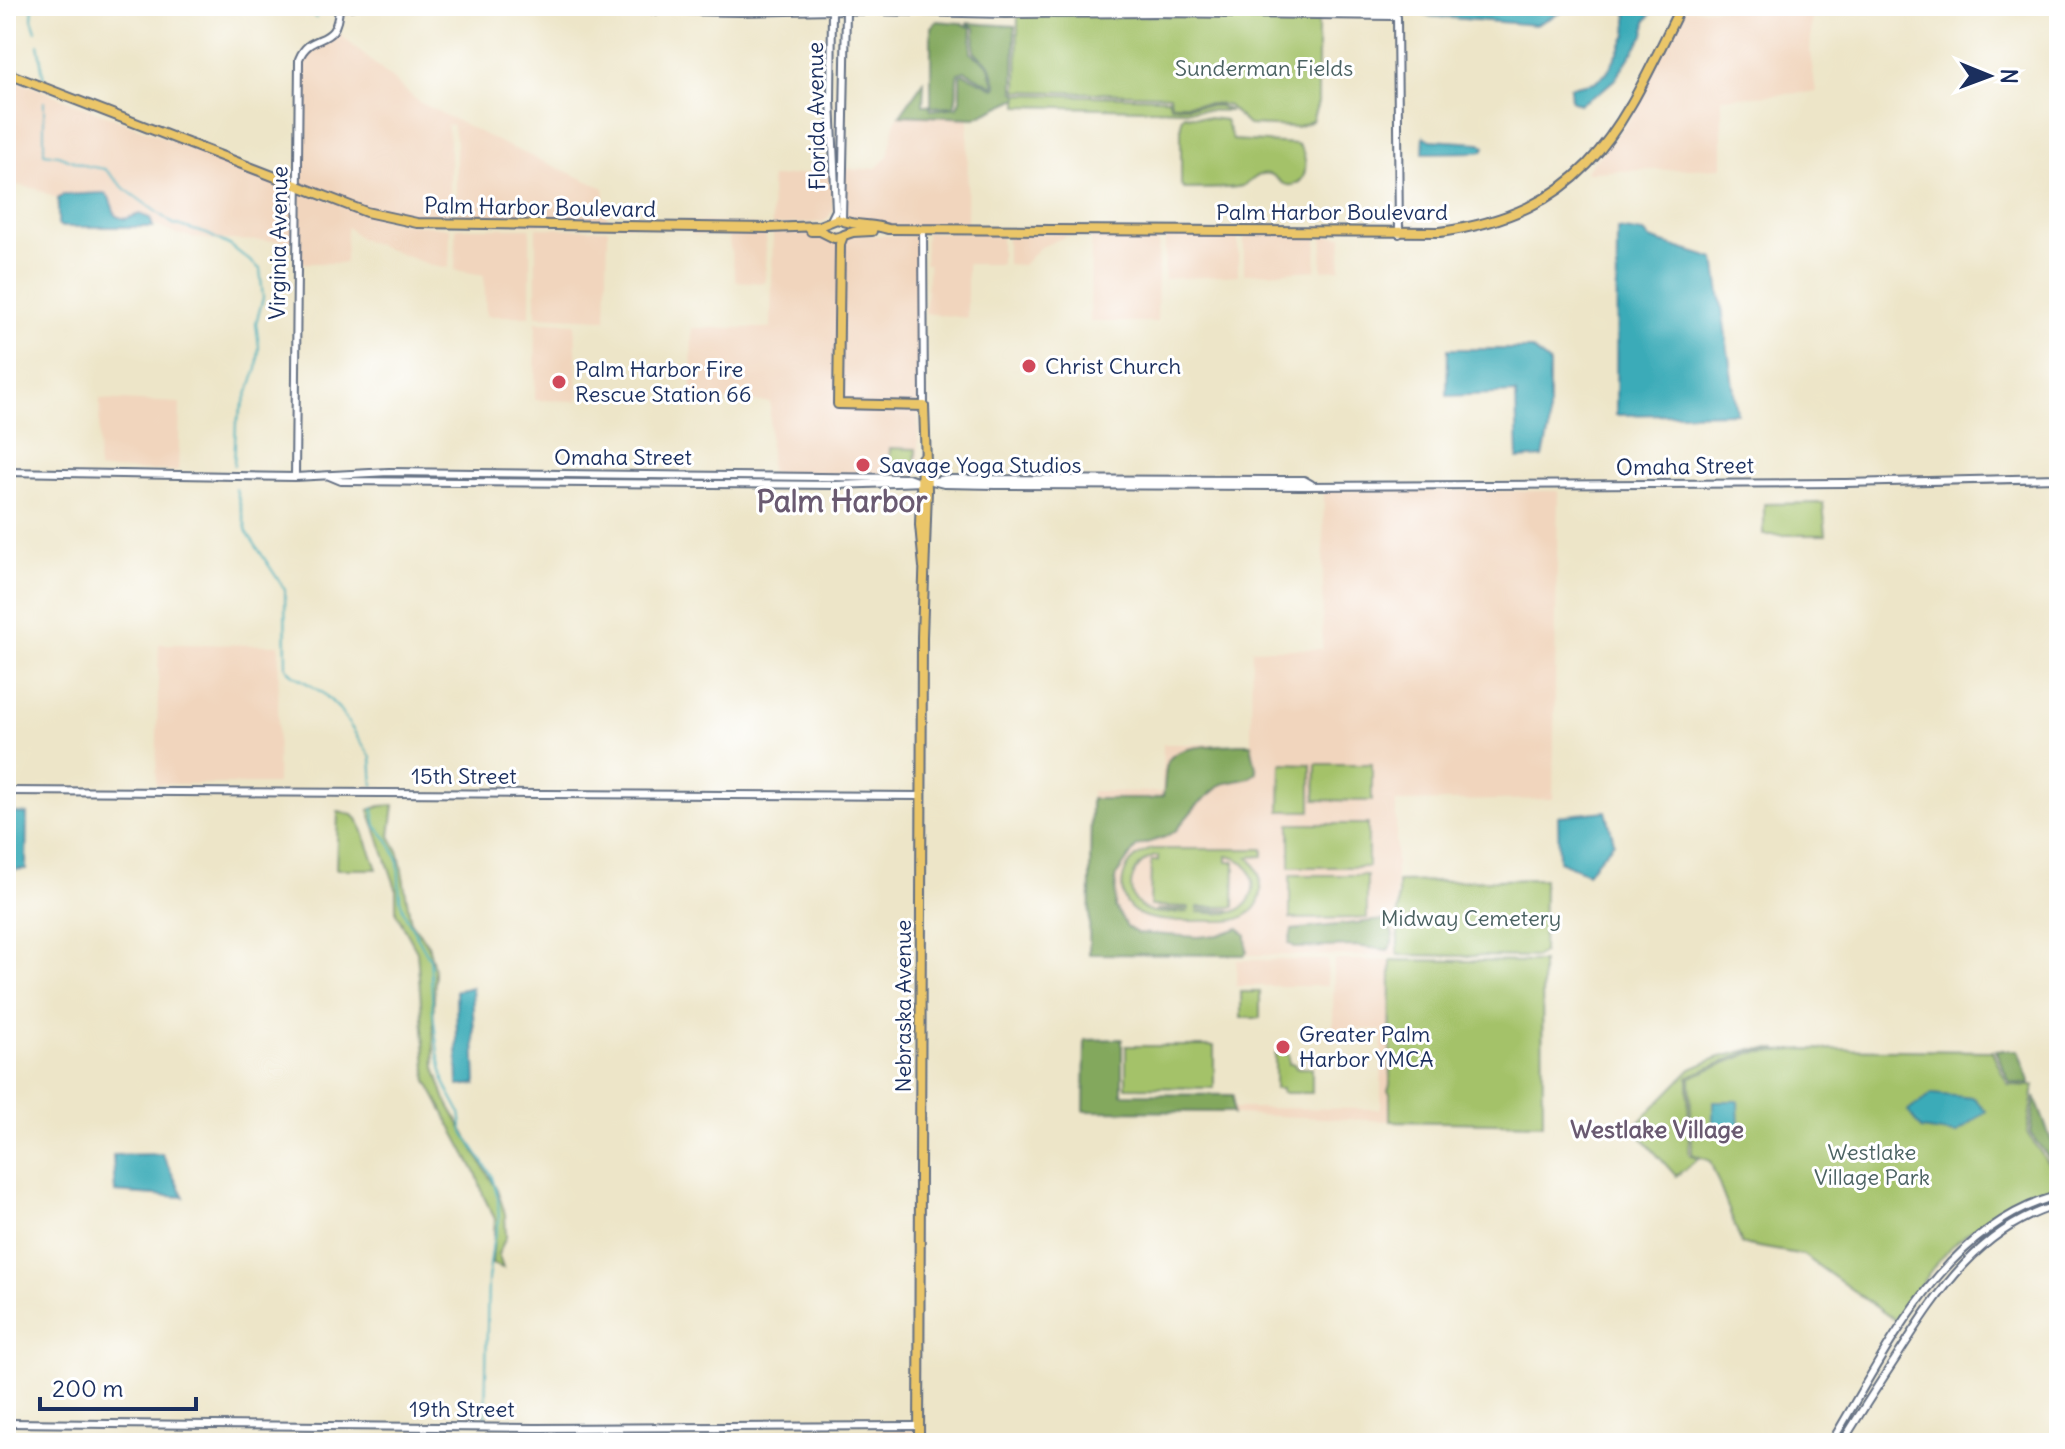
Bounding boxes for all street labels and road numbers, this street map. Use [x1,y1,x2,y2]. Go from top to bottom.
street label: Florida Avenue [801,42,831,190]
street label: Virginia Avenue [263,166,293,320]
street label: Palm Harbor Boulevard [424,191,656,223]
street label: Palm Harbor Boulevard [1216,198,1448,226]
street label: Omaha Street [554,443,692,471]
street label: Omaha Street [1616,451,1754,481]
street label: 15th Street [411,762,517,790]
street label: Nebraska Avenue [889,920,917,1092]
street label: 19th Street [409,1395,515,1423]

